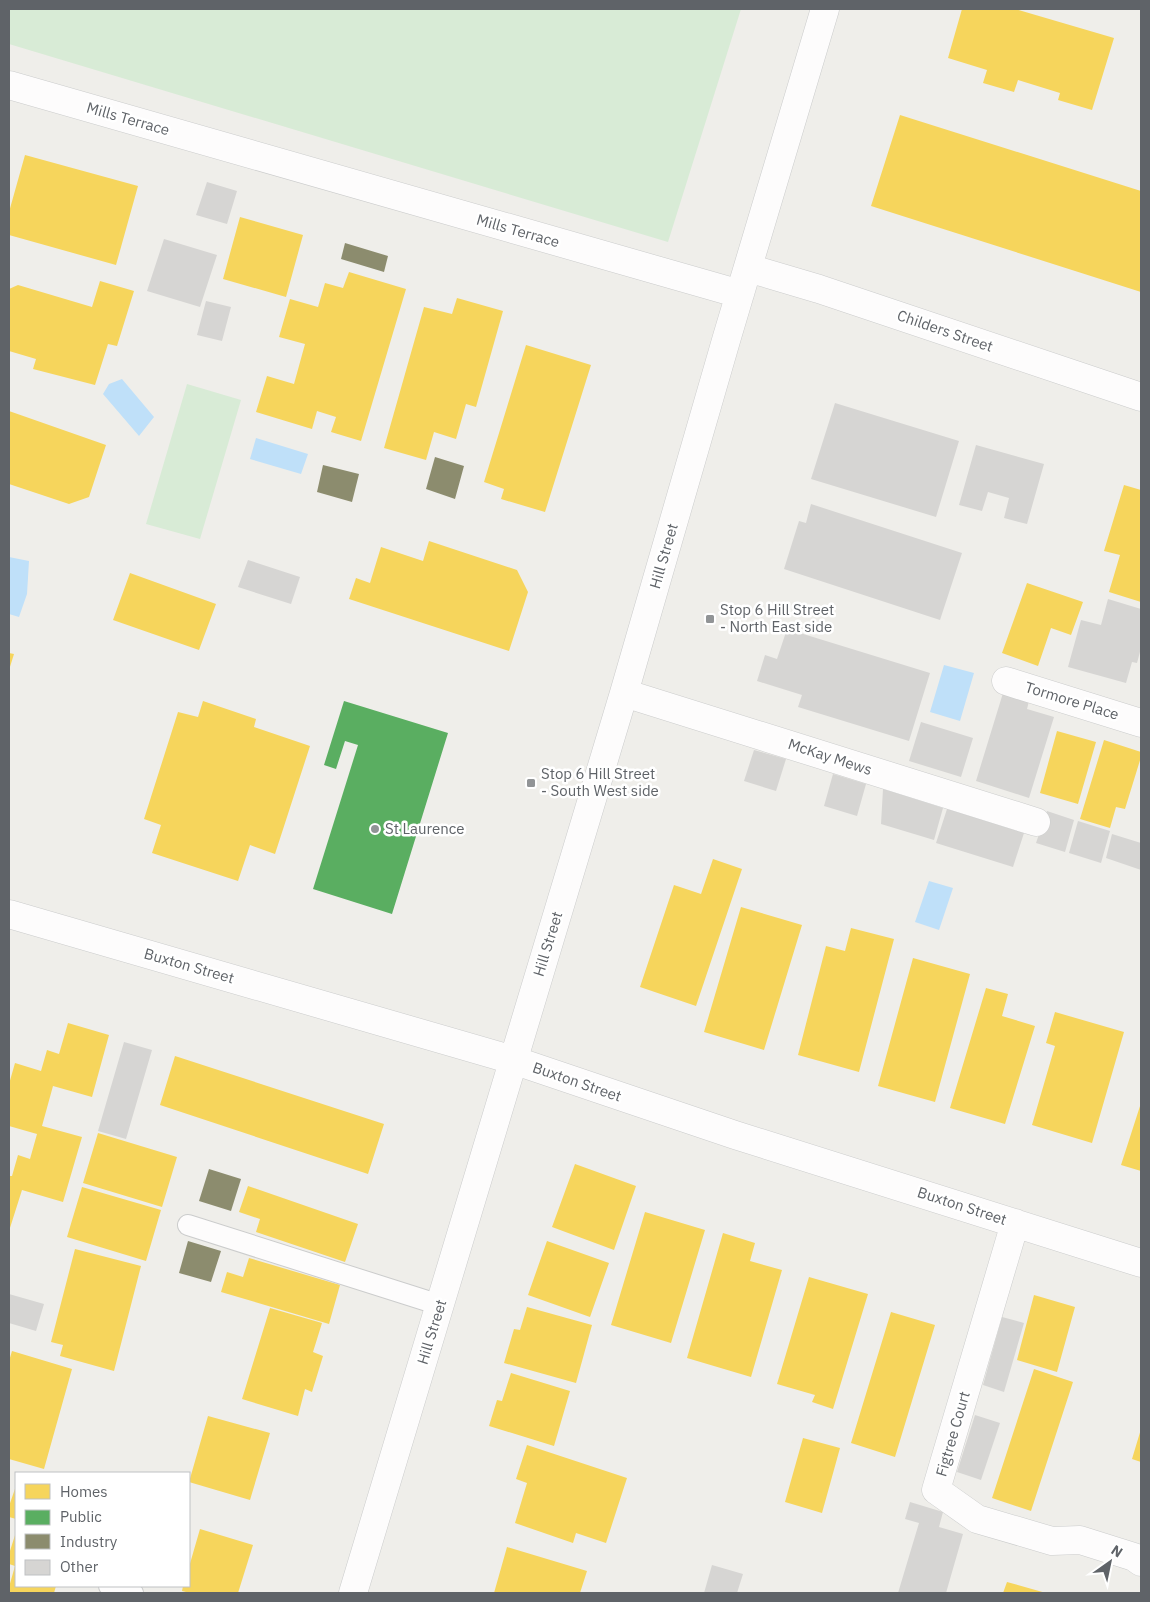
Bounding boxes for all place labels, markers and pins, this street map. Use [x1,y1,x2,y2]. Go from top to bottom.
place label: Stop 6 Hill Street - North East side [720,600,834,636]
marker: Stop 6 Hill Street - North East side [704,613,716,625]
place label: Stop 6 Hill Street - South West side [541,764,659,800]
marker: Stop 6 Hill Street - South West side [525,777,537,789]
place label: St Laurence [385,819,464,838]
marker: St Laurence [369,823,381,835]

